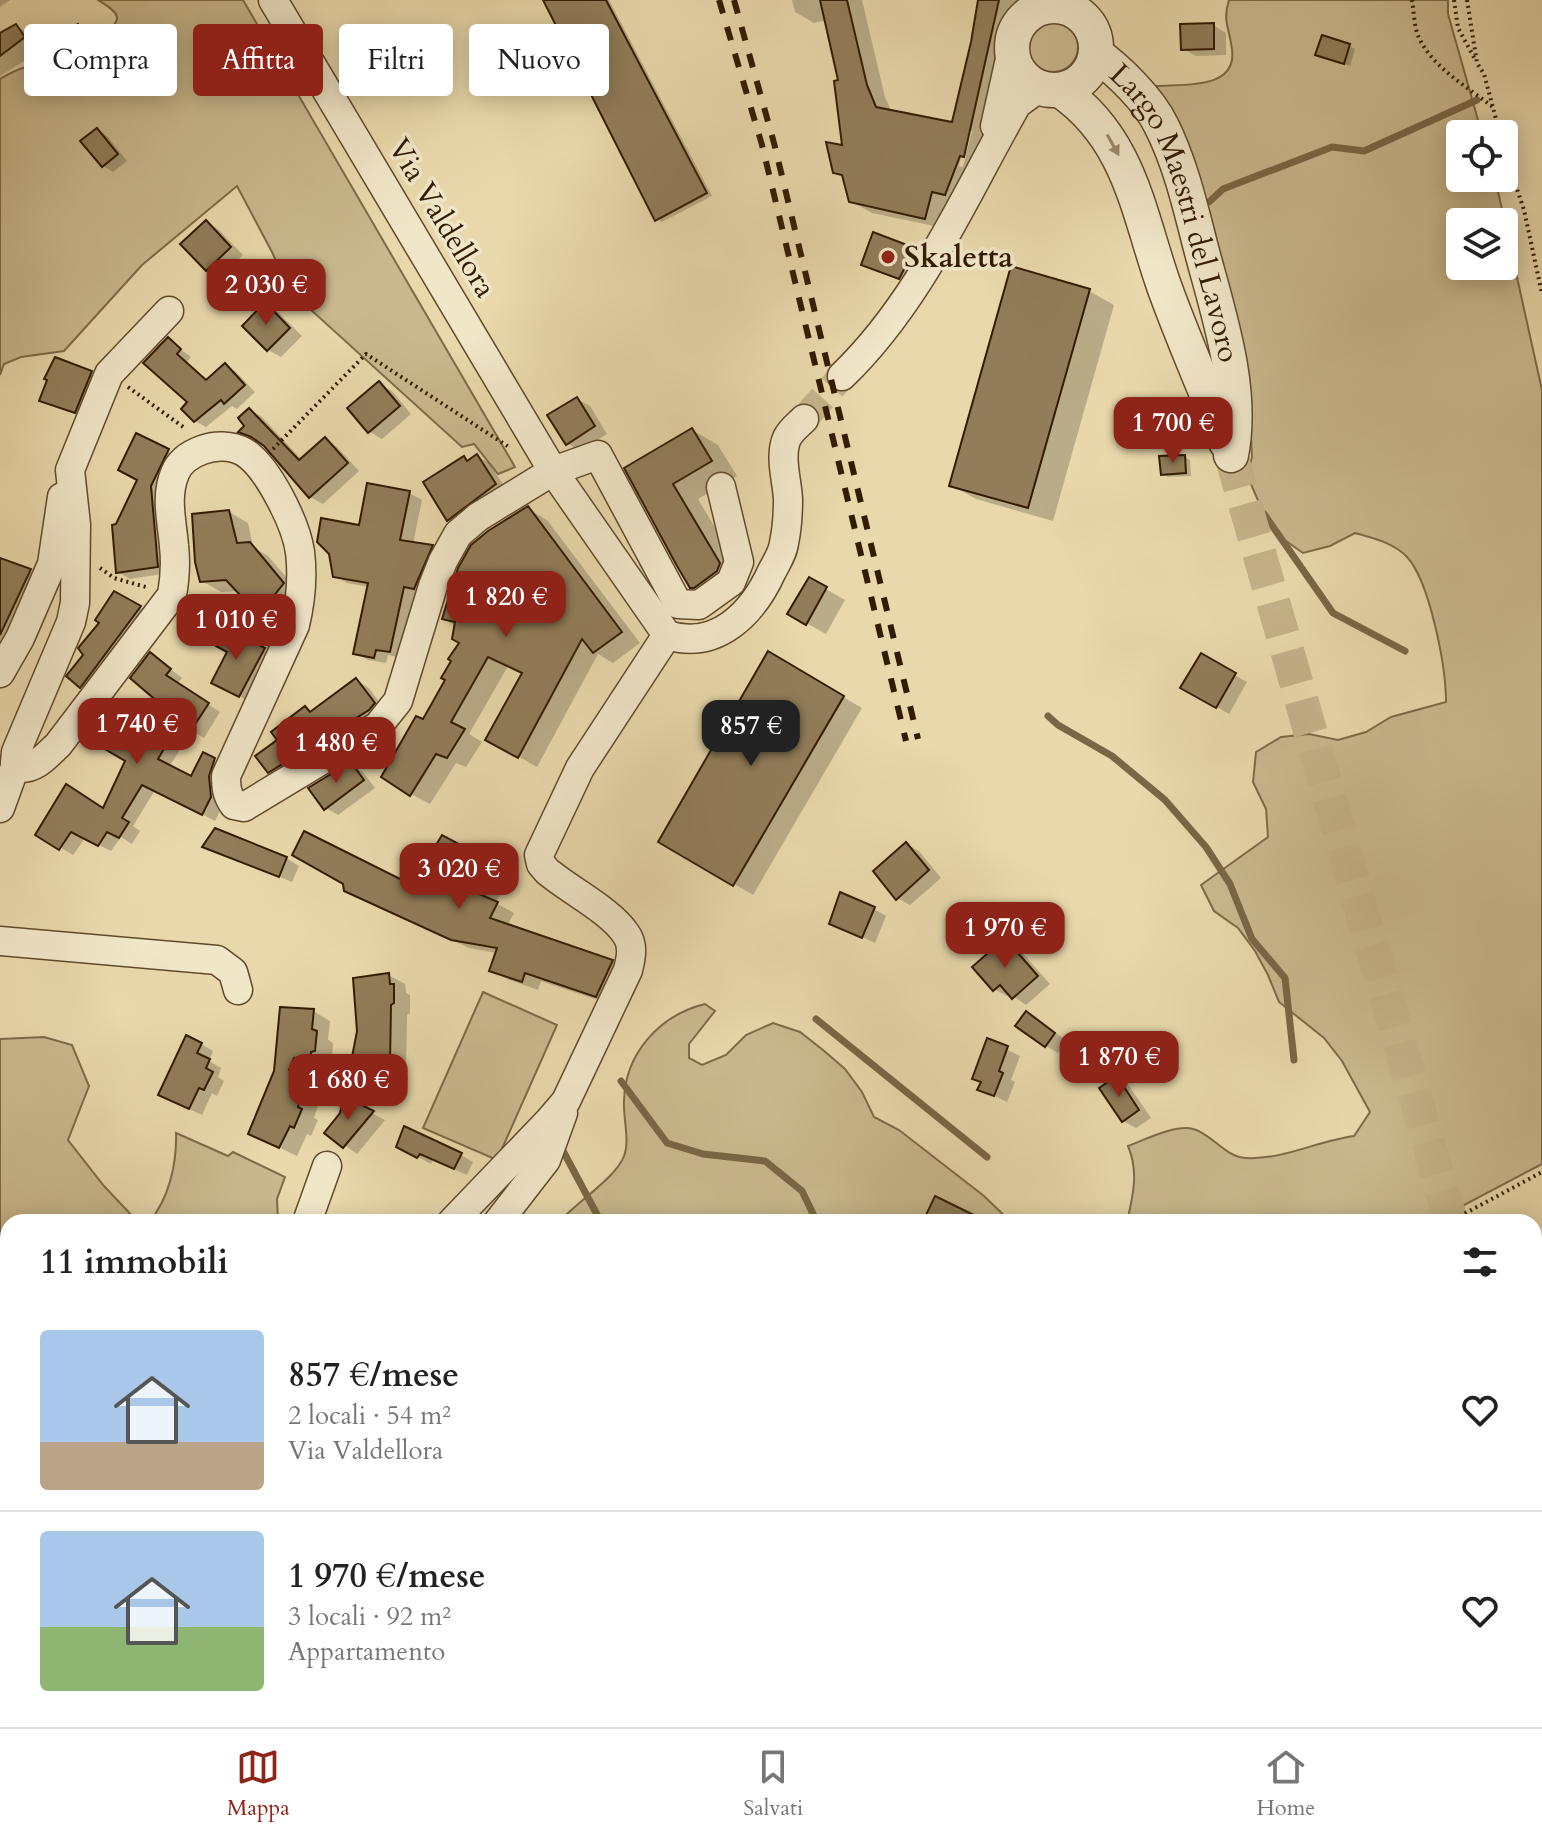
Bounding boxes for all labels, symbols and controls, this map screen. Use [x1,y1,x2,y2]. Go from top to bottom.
chip: Compra [24,24,177,96]
chip: Affitta [193,24,323,96]
chip: Filtri [339,24,453,96]
chip: Nuovo [469,24,609,96]
street label: Largo Maestri del Lavoro [1101,54,1250,366]
map controls [1446,120,1518,280]
button: locate [1446,120,1518,192]
street label: Via Valdellora [378,131,506,305]
one-way arrow [1106,134,1120,157]
button: layers [1446,208,1518,280]
place label: Skaletta [904,237,1013,278]
marker: Skaletta [879,248,897,266]
pin: 2 030 € [192,259,340,327]
text: 2 030 € [225,267,307,302]
pin: 1 700 € [1099,397,1247,465]
text: 1 700 € [1132,405,1214,440]
pin: 1 820 € [432,571,580,639]
text: 1 820 € [465,579,547,614]
pin: 1 010 € [162,594,310,662]
text: 1 010 € [195,602,277,637]
pin: 1 740 € [63,698,211,766]
pin: 857 € [695,700,807,768]
text: 1 740 € [96,706,178,741]
text: 857 € [720,708,782,743]
pin: 1 480 € [262,717,410,785]
text: 1 480 € [295,725,377,760]
pin: 3 020 € [385,843,533,911]
text: 3 020 € [418,851,500,886]
pin: 1 970 € [931,902,1079,970]
text: 1 970 € [964,910,1046,945]
pin: 1 870 € [1045,1031,1193,1099]
text: 1 870 € [1078,1039,1160,1074]
pin: 1 680 € [274,1054,422,1122]
text: 1 680 € [307,1062,389,1097]
text: 11 immobili [40,1239,228,1285]
icon: filters [1458,1240,1502,1284]
text: 857 €/mese [288,1352,459,1398]
icon: home [104,1362,200,1458]
icon: heart [1458,1388,1502,1432]
text: 2 locali · 54 m² [288,1398,451,1433]
text: Via Valdellora [288,1433,443,1468]
text: 1 970 €/mese [288,1553,486,1599]
icon: home [104,1563,200,1659]
icon: heart [1458,1589,1502,1633]
text: 3 locali · 92 m² [288,1599,451,1634]
text: Appartamento [288,1634,445,1669]
tab: Mappa [227,1745,290,1823]
tab: Salvati [743,1745,803,1823]
tab: Home [1256,1745,1315,1823]

